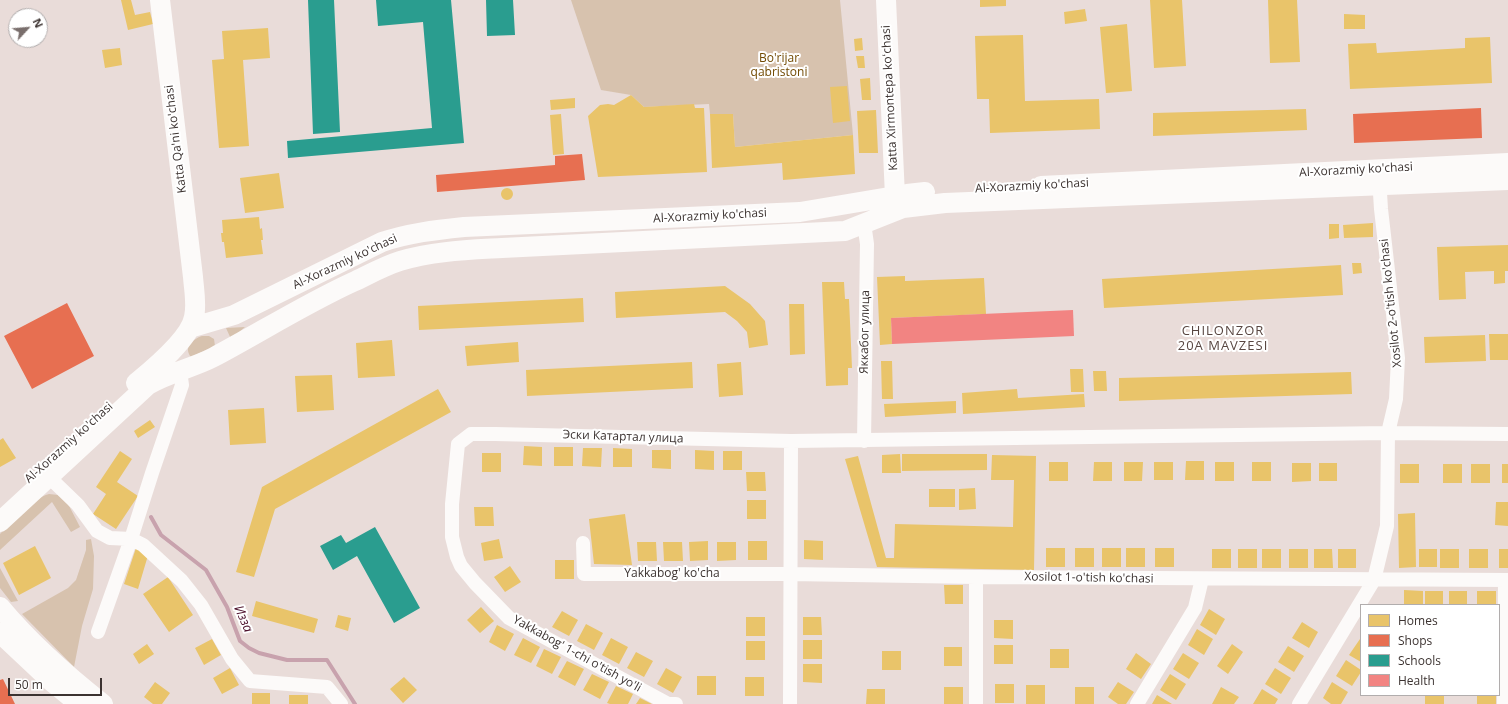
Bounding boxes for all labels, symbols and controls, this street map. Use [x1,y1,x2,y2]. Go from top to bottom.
north arrow [8,8,48,48]
text: N [30,16,47,30]
street label: Katta Xirmontepa koʻchasi [879,25,901,171]
park label: Bo'rijar qabristoni [751,52,807,80]
street label: Katta Qa'ni ko'chasi [162,84,190,194]
street label: Al-Xorazmiy ko'chasi [1299,160,1413,180]
street label: Al-Xorazmiy ko'chasi [975,176,1089,196]
street label: Al-Xorazmiy ko'chasi [653,206,767,226]
street label: Al-Xorazmiy ko'chasi [290,231,400,293]
street label: Xosilot 2-o'tish ko'chasi [1377,238,1405,368]
street label: Яккабог улица [857,290,873,374]
district label: CHILONZOR 20A MAVZESI [1178,323,1268,354]
street label: Al-Xorazmiy ko'chasi [22,400,116,486]
street label: Эски Катартал улица [562,428,684,446]
street label: Yakkabog' ko'cha [624,567,720,581]
street label: Xosilot 1-o'tish ko'chasi [1024,570,1154,586]
water label: Изза [230,603,256,635]
legend [1360,604,1500,696]
text: Homes [1398,612,1438,629]
street label: Yakkabog' 1-chi o'tish yo'li [510,613,644,695]
text: Shops [1398,632,1432,649]
text: Schools [1398,652,1441,669]
scale bar [10,670,104,696]
text: Health [1398,672,1435,689]
text: 50 m [15,676,43,693]

